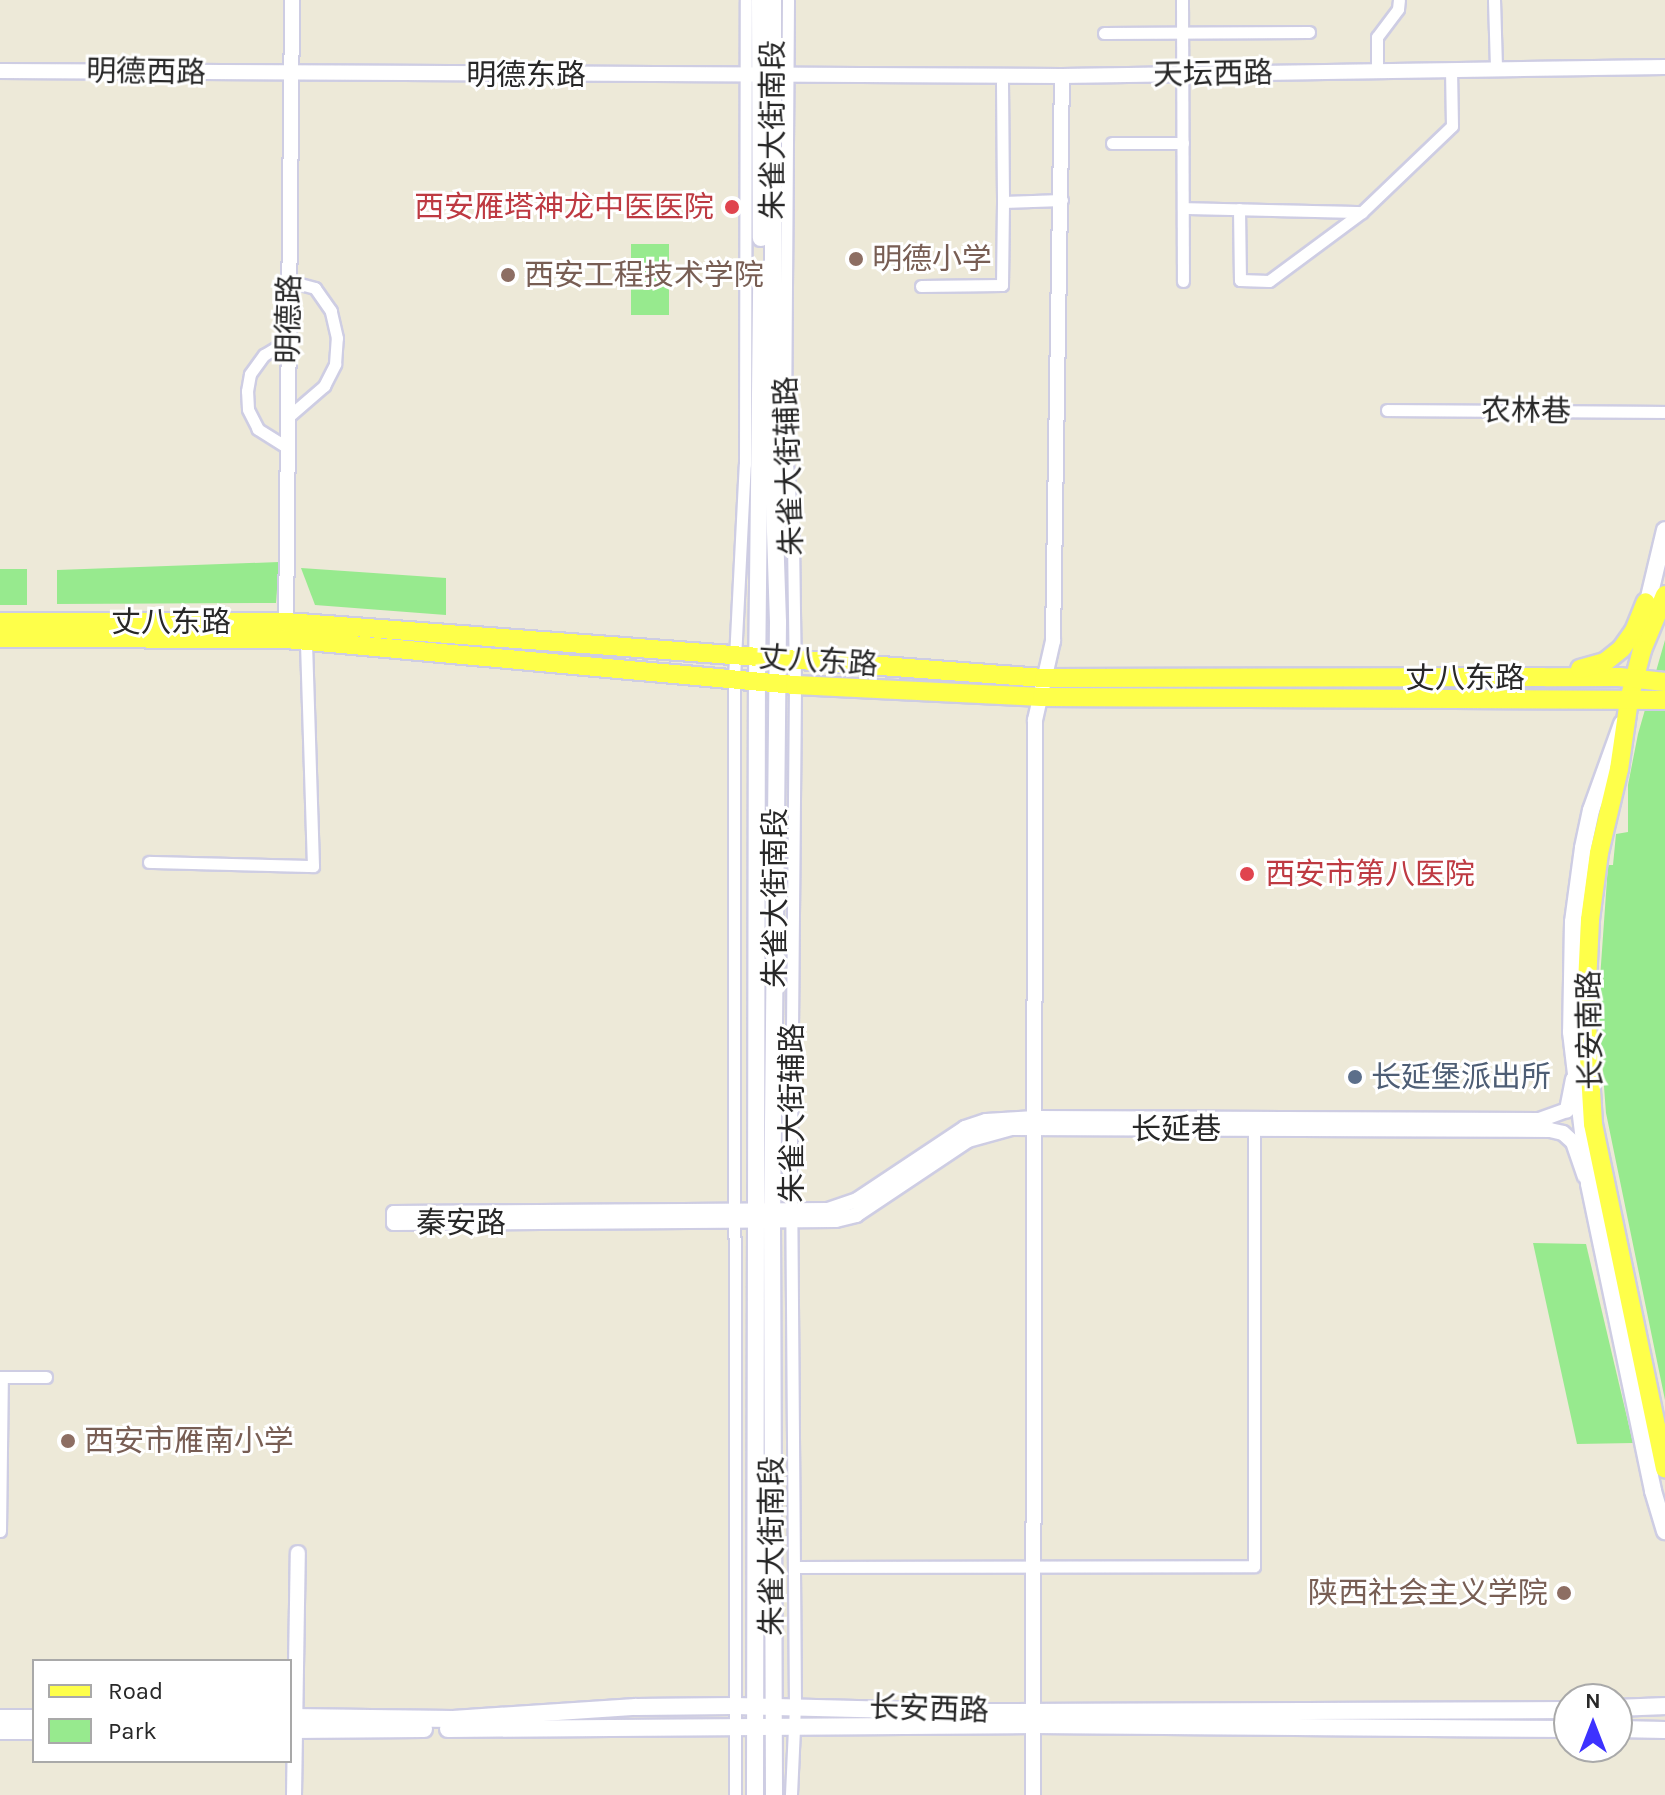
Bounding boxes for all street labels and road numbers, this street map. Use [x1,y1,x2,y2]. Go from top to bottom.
street label: 朱雀大街南段 [755,40,791,220]
street label: 明德西路 [86,53,206,91]
street label: 天坛西路 [1153,55,1273,93]
street label: 明德东路 [466,57,586,93]
street label: 明德路 [270,274,308,364]
street label: 朱雀大街辅路 [768,375,810,557]
street label: 农林巷 [1481,392,1571,430]
street label: 丈八东路 [111,604,231,640]
street label: 丈八东路 [757,639,879,683]
street label: 丈八东路 [1405,660,1525,696]
street label: 朱雀大街南段 [757,808,793,988]
street label: 长安南路 [1571,970,1609,1090]
street label: 朱雀大街辅路 [774,1023,810,1203]
street label: 长延巷 [1131,1111,1221,1147]
street label: 秦安路 [416,1205,506,1241]
street label: 朱雀大街南段 [754,1456,790,1636]
street label: 长安西路 [868,1689,990,1729]

